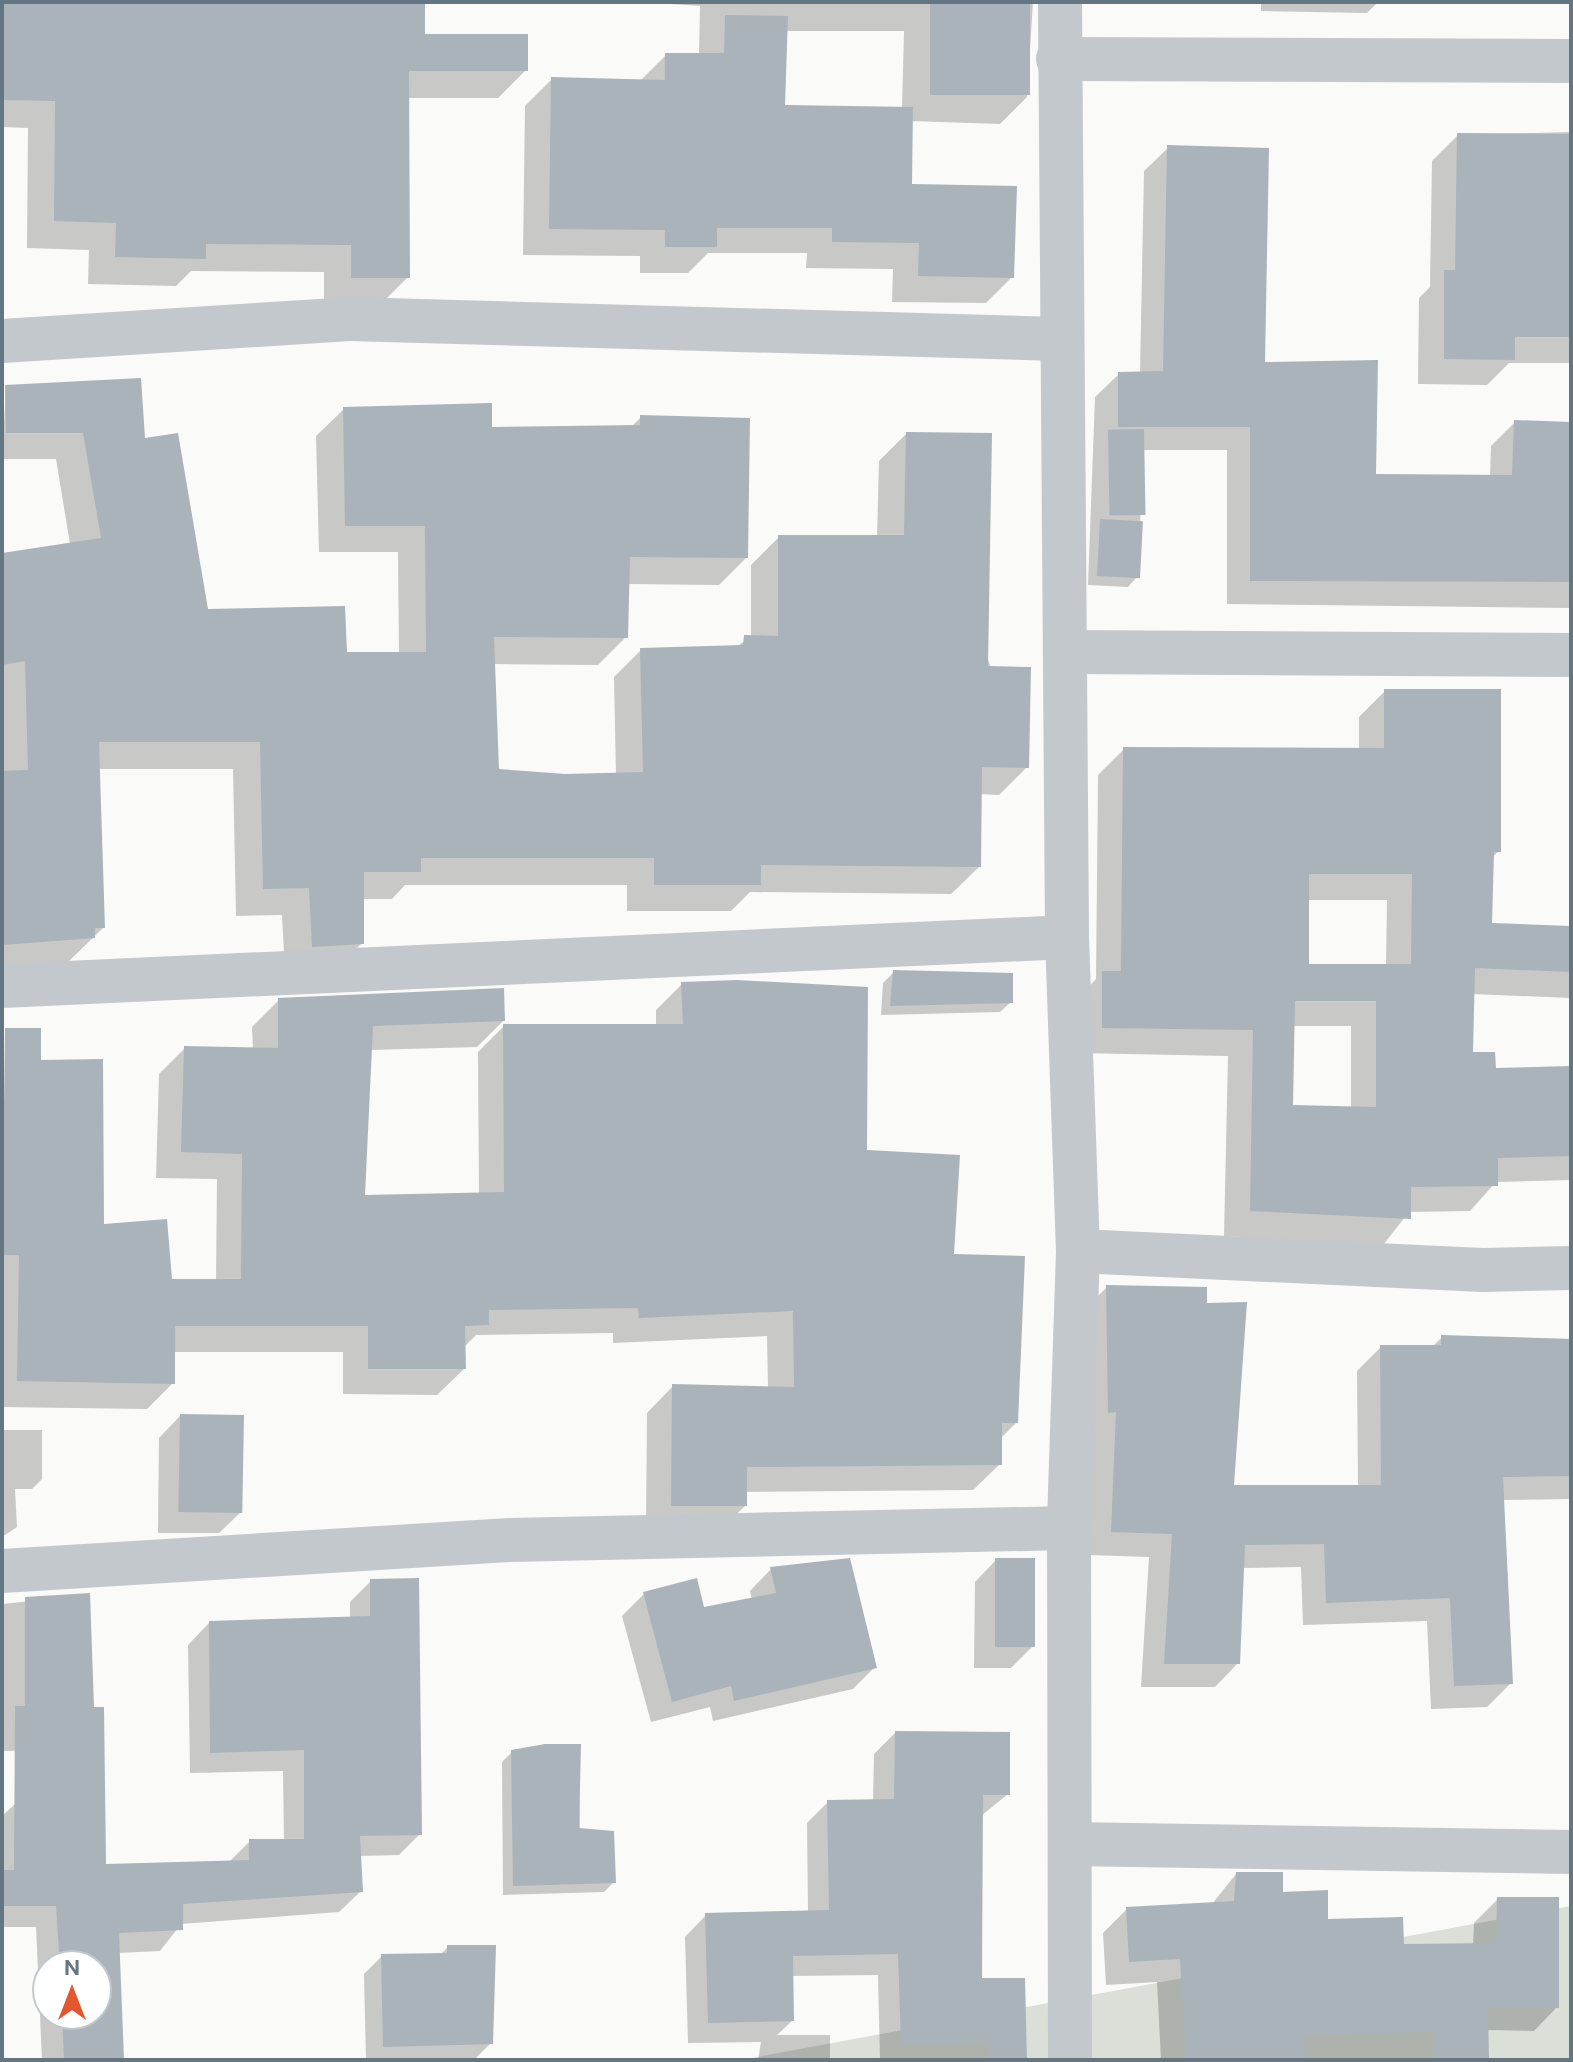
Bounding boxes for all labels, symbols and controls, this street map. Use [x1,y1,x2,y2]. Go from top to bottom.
north arrow [32,1950,112,2030]
text: N [64,1953,80,1982]

